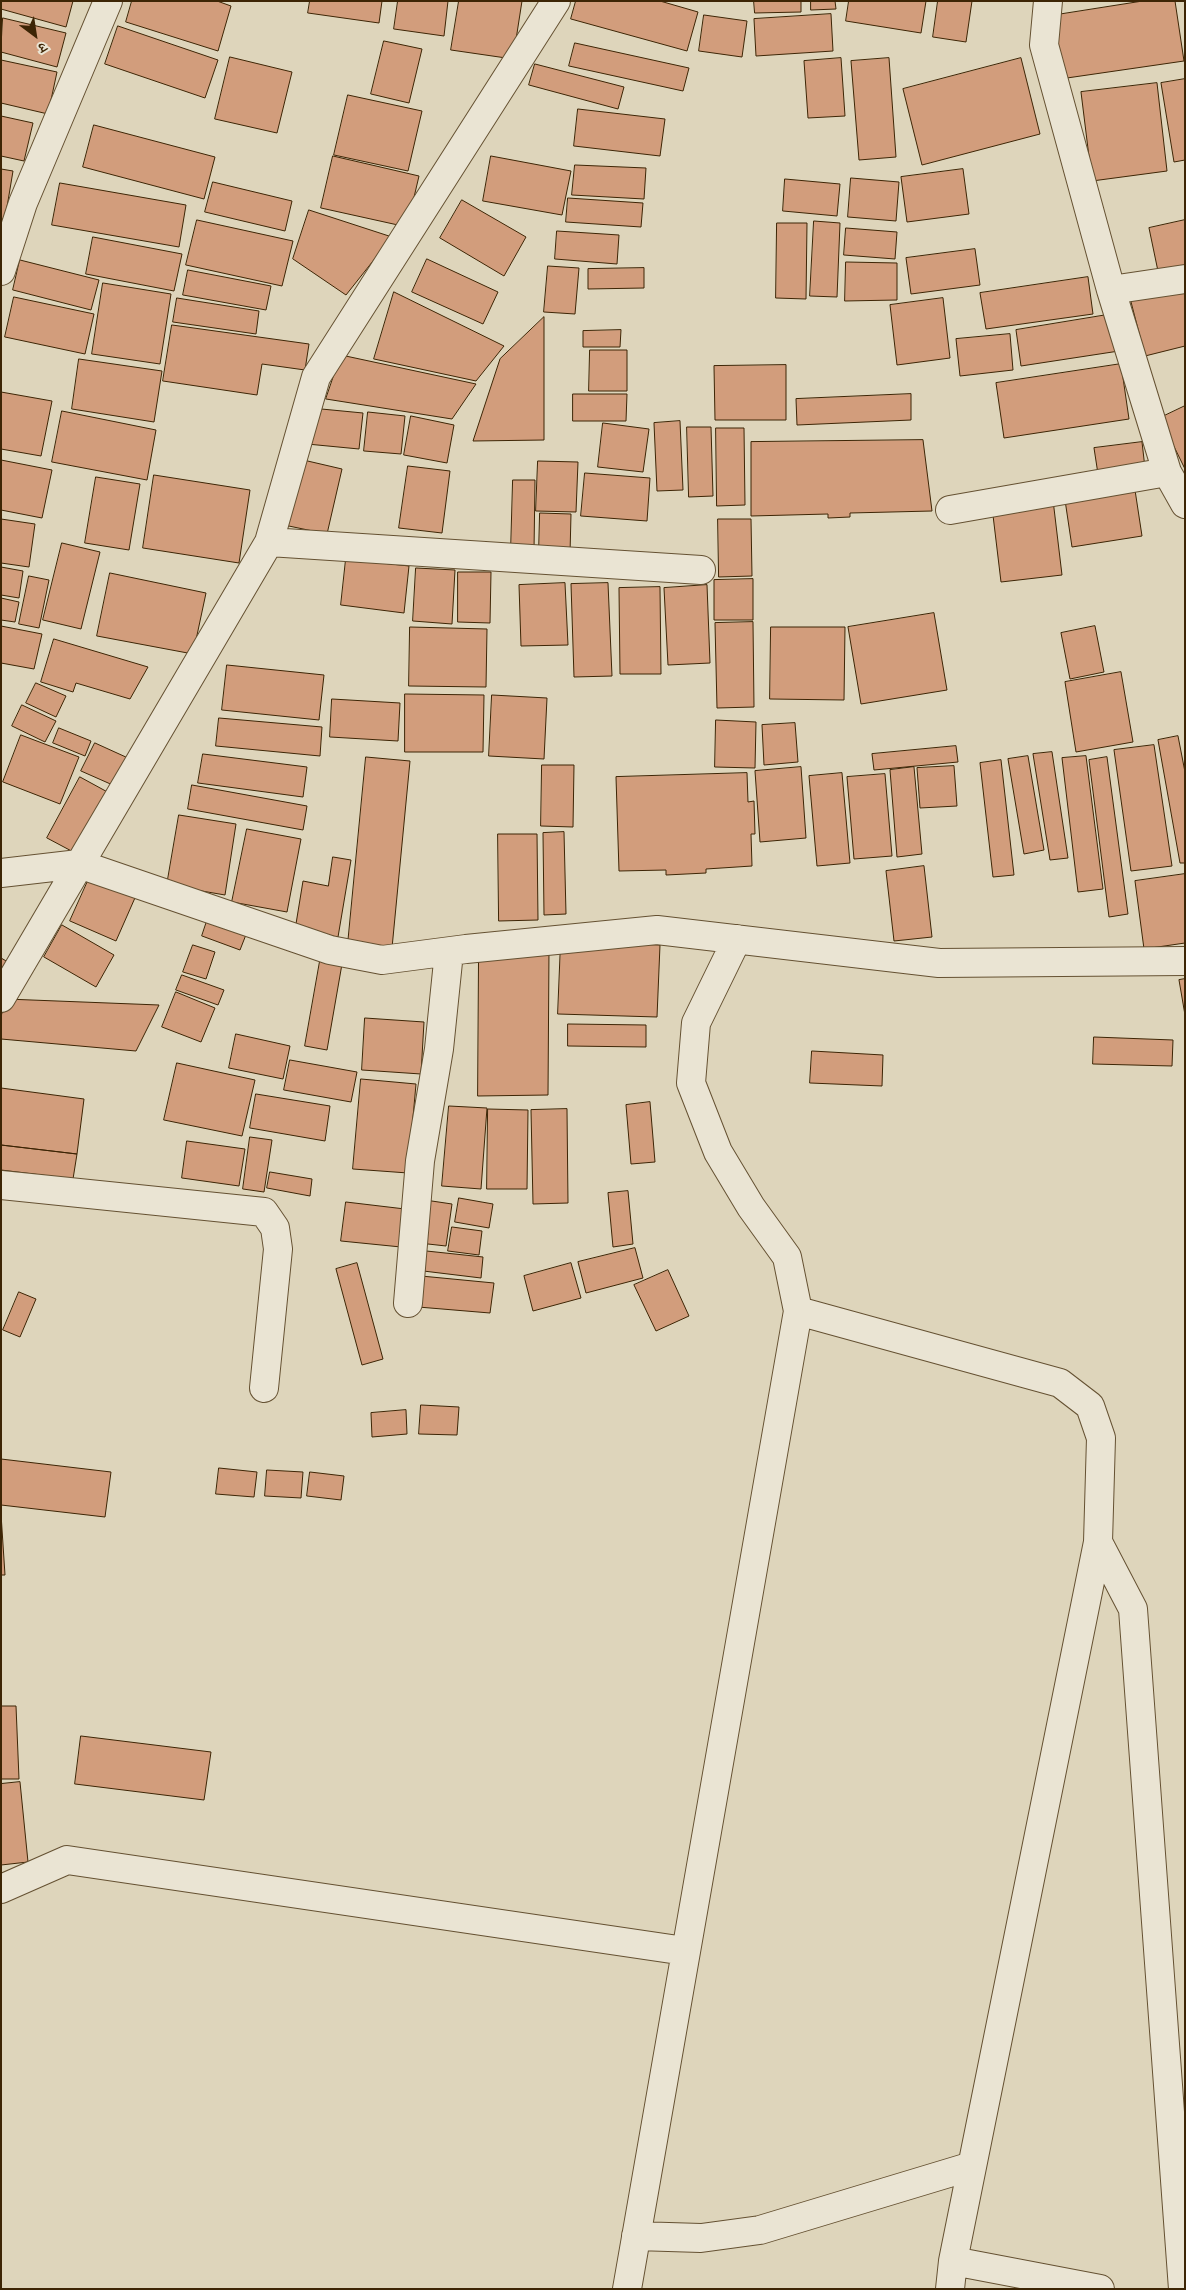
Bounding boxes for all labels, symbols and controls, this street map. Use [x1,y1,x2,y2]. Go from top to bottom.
north arrow [10,10,60,60]
text: उ [35,38,50,57]

